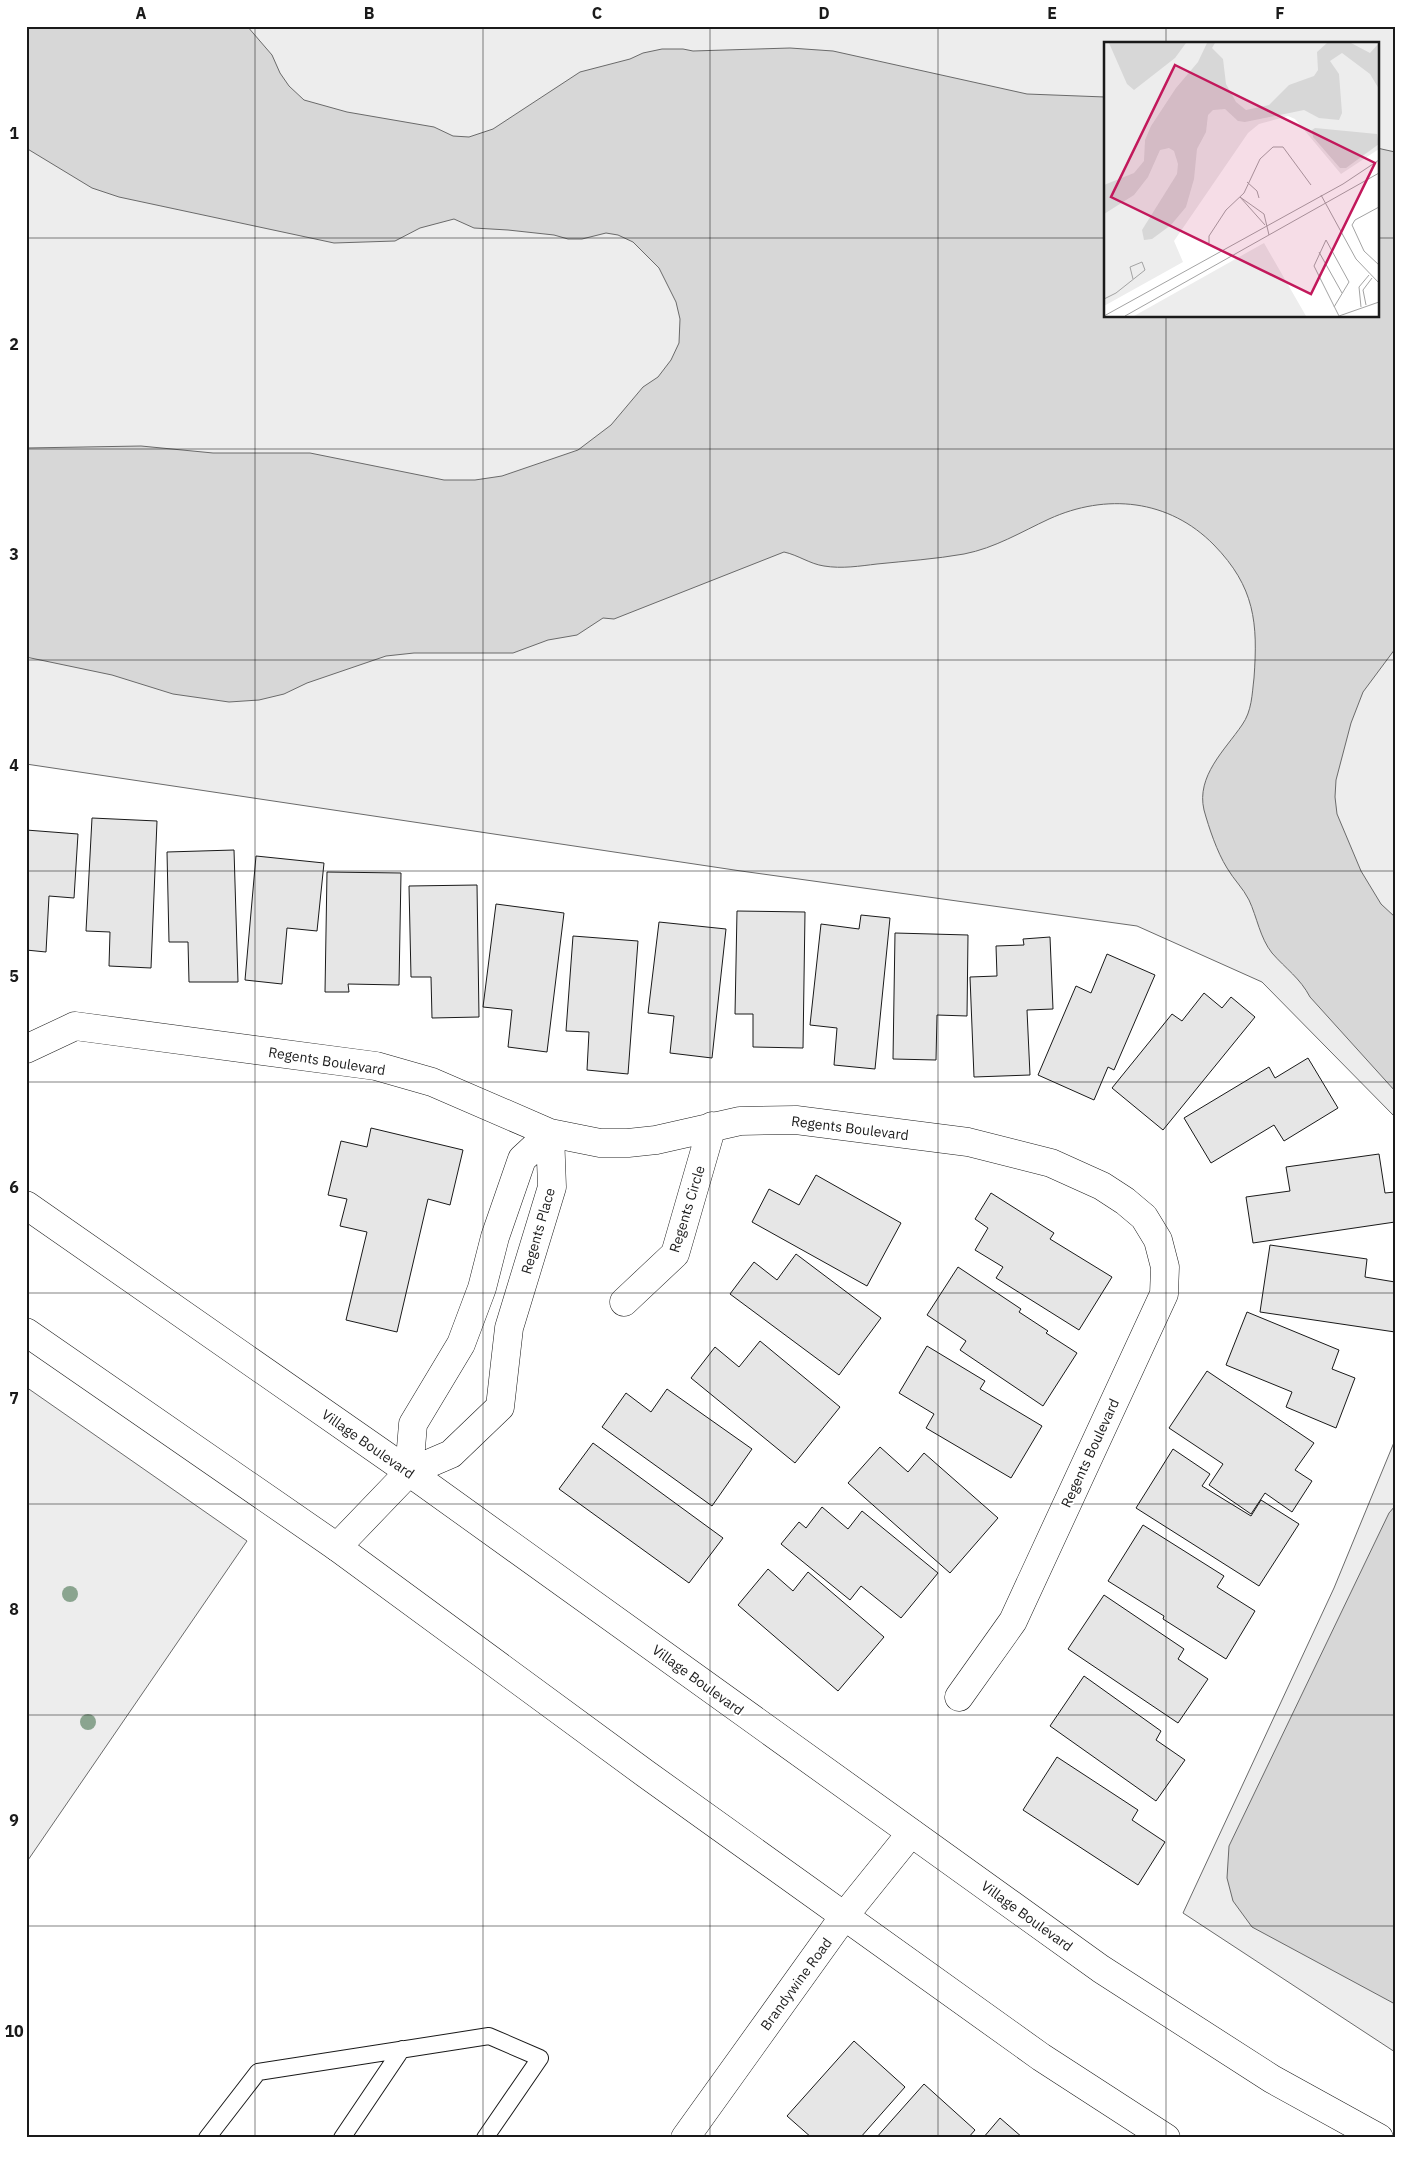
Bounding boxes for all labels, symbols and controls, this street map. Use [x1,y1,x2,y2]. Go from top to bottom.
text: A [136,3,147,23]
text: B [364,3,375,23]
text: C [592,3,602,23]
text: D [818,3,830,23]
text: E [1047,3,1057,23]
text: F [1275,3,1285,23]
inset map [1104,42,1378,318]
text: 1 [9,123,19,143]
text: 2 [9,334,19,354]
text: 3 [9,544,19,564]
text: 4 [9,755,19,775]
text: 5 [9,966,19,986]
street label: Regents Boulevard [267,1043,387,1079]
street label: Regents Boulevard [790,1112,910,1144]
street label: Regents Circle [665,1163,709,1255]
text: 6 [9,1177,19,1197]
street label: Regents Place [517,1186,559,1276]
text: 7 [9,1388,19,1408]
street label: Regents Boulevard [1057,1396,1123,1510]
street label: Village Boulevard [318,1405,418,1483]
text: 8 [9,1599,19,1619]
street label: Village Boulevard [649,1641,747,1719]
text: 9 [9,1810,19,1830]
street label: Village Boulevard [978,1877,1076,1955]
street label: Brandywine Road [756,1934,836,2034]
text: 10 [4,2021,24,2041]

